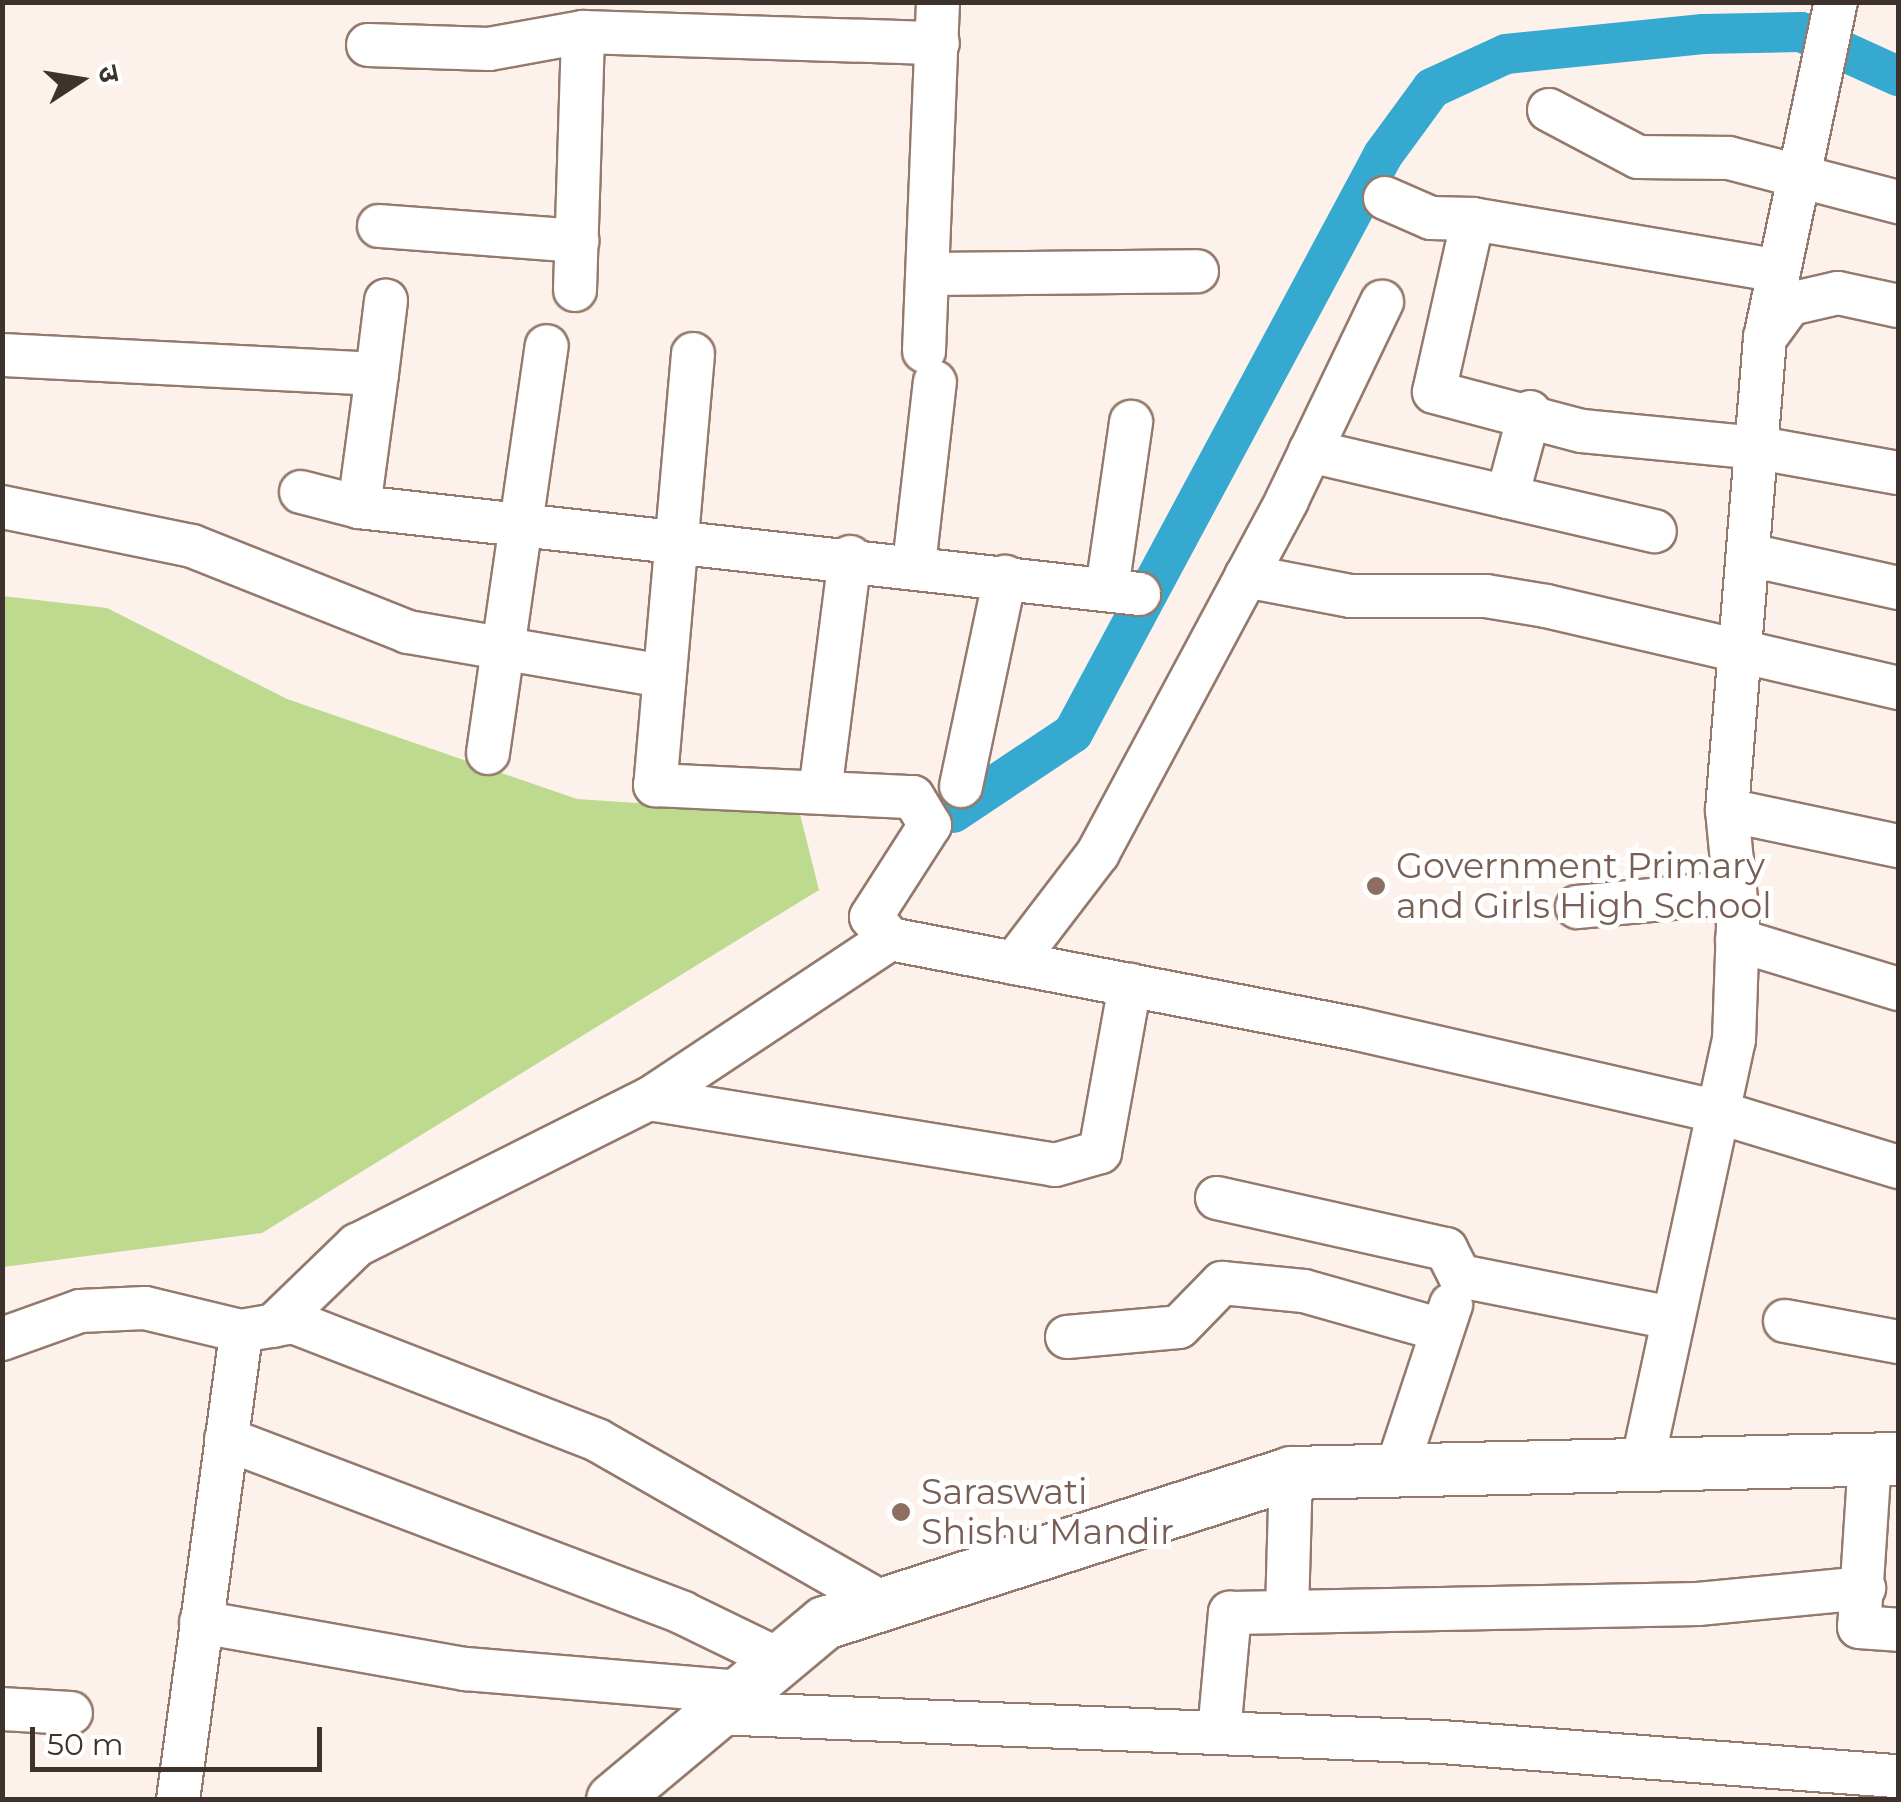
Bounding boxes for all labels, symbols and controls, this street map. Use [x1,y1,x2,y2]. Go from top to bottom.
north arrow [30,30,130,130]
text: उ [91,62,128,85]
place label: Government Primary and Girls High School [1396,845,1772,927]
marker: Government Primary and Girls High School [1365,875,1387,897]
place label: Saraswati Shishu Mandir [921,1471,1174,1553]
marker: Saraswati Shishu Mandir [890,1501,912,1523]
scale bar [35,1707,328,1769]
text: 50 m [47,1726,124,1763]

